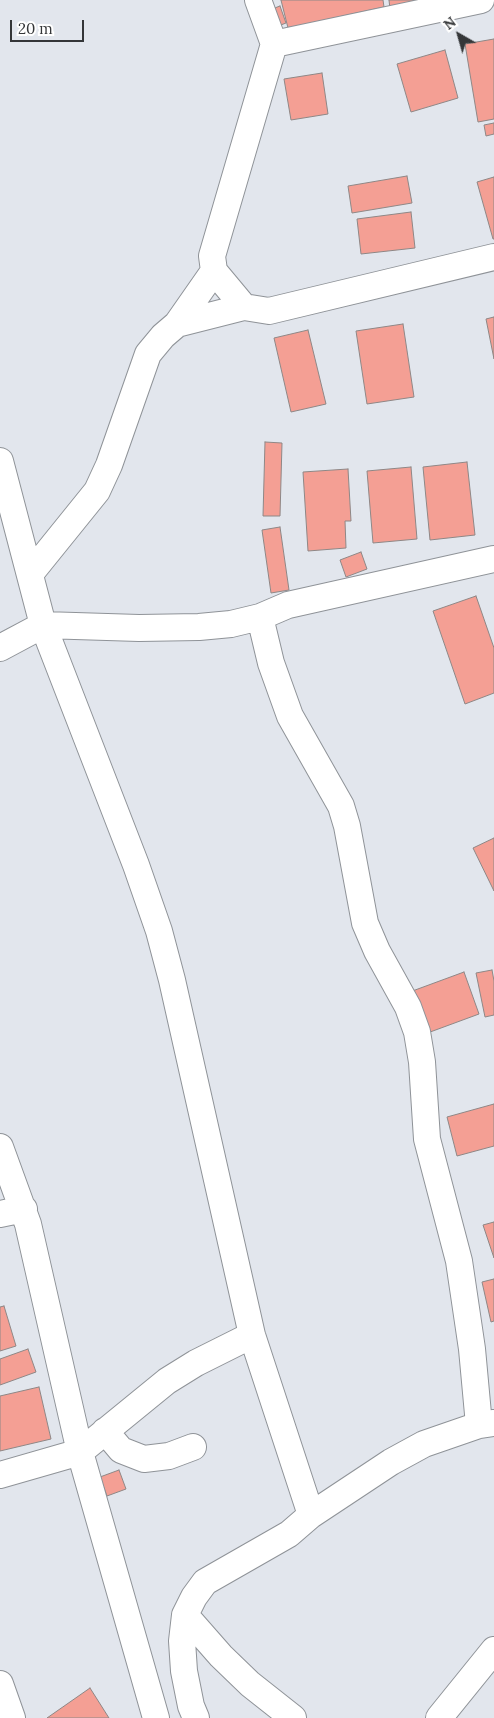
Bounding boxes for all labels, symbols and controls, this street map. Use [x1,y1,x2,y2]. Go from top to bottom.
scale bar [12,10,86,42]
north arrow [434,10,484,60]
text: N [440,13,460,34]
text: 20 m [18,19,53,38]

